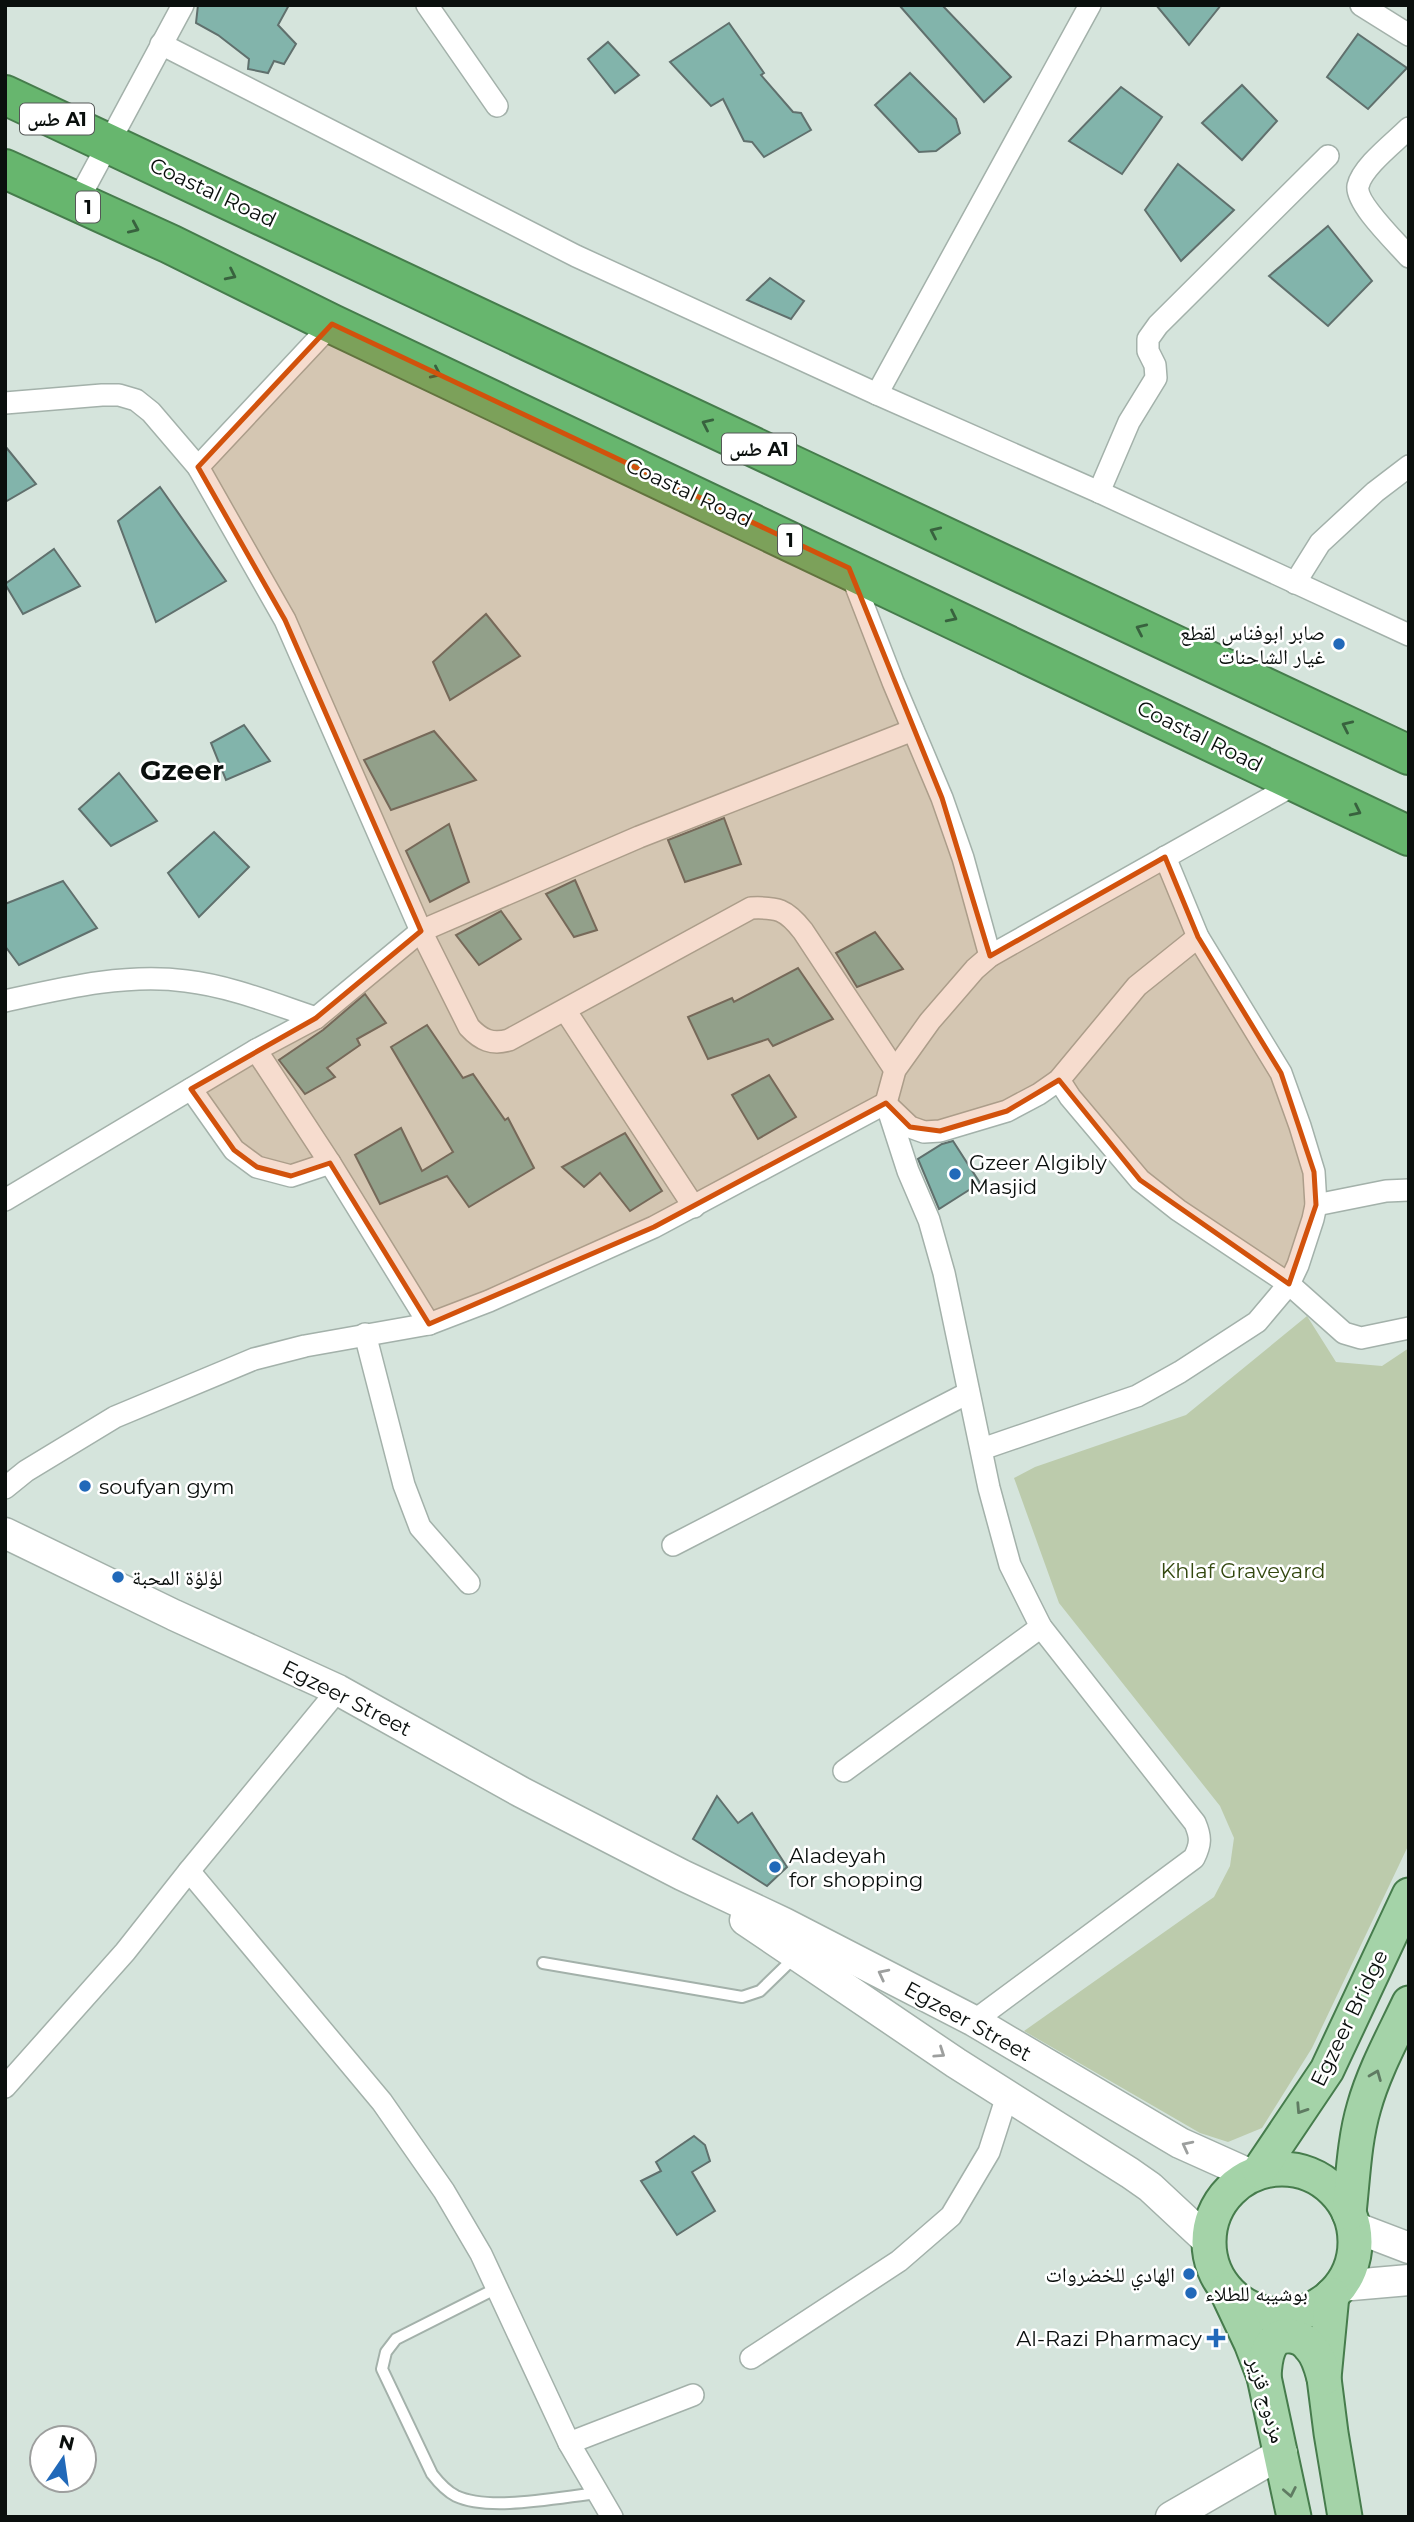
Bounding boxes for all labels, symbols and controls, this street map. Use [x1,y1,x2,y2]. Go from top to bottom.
road number: طس A1 [20,104,94,134]
street label: Coastal Road [146,152,280,232]
road number: 1 [76,192,100,223]
one-way arrow [127,220,139,234]
one-way arrow [224,266,236,280]
one-way arrow [429,365,441,379]
one-way arrow [702,419,715,433]
road number: طس A1 [722,433,796,464]
street label: Coastal Road [622,452,756,532]
road number: 1 [778,524,802,555]
one-way arrow [930,526,943,540]
one-way arrow [945,609,957,623]
place label: صابر ابوفناس لقطع غيار الشاحنات [1180,620,1325,669]
one-way arrow [1136,623,1148,637]
marker: صابر ابوفناس لقطع غيار الشاحنات [1331,636,1347,652]
street label: Coastal Road [1133,695,1267,777]
one-way arrow [1342,720,1354,734]
district label: Gzeer [140,753,224,787]
one-way arrow [1349,802,1361,816]
place label: Gzeer Algibly Masjid [969,1150,1108,1199]
marker: Gzeer Algibly Masjid [947,1166,963,1182]
place label: soufyan gym [99,1474,234,1499]
marker: soufyan gym [77,1478,93,1494]
park label: Khlaf Graveyard [1160,1558,1326,1583]
place label: لؤلؤة المحبة [132,1565,222,1590]
marker: لؤلؤة المحبة [110,1569,126,1585]
street label: Egzeer Street [278,1655,416,1741]
place label: Aladeyah for shopping [789,1843,923,1892]
marker: Aladeyah for shopping [767,1859,783,1875]
street label: Egzeer Bridge [1305,1945,1393,2091]
one-way arrow [878,1969,890,1982]
street label: Egzeer Street [900,1976,1036,2066]
one-way arrow [933,2044,946,2057]
one-way arrow [1368,2070,1382,2082]
one-way arrow [1297,2101,1310,2114]
one-way arrow [1182,2141,1194,2155]
place label: الهادي للخضروات [1046,2262,1175,2291]
marker: الهادي للخضروات [1181,2266,1197,2282]
place label: بوشيبه للطلاء [1205,2281,1308,2306]
marker: بوشيبه للطلاء [1183,2285,1199,2301]
place label: Al-Razi Pharmacy [1016,2326,1203,2351]
marker: Al-Razi Pharmacy [1208,2330,1224,2346]
street label: مزدوج قزير [1242,2353,1291,2446]
north arrow [28,2424,98,2494]
text: N [57,2430,77,2456]
one-way arrow [1281,2486,1296,2498]

